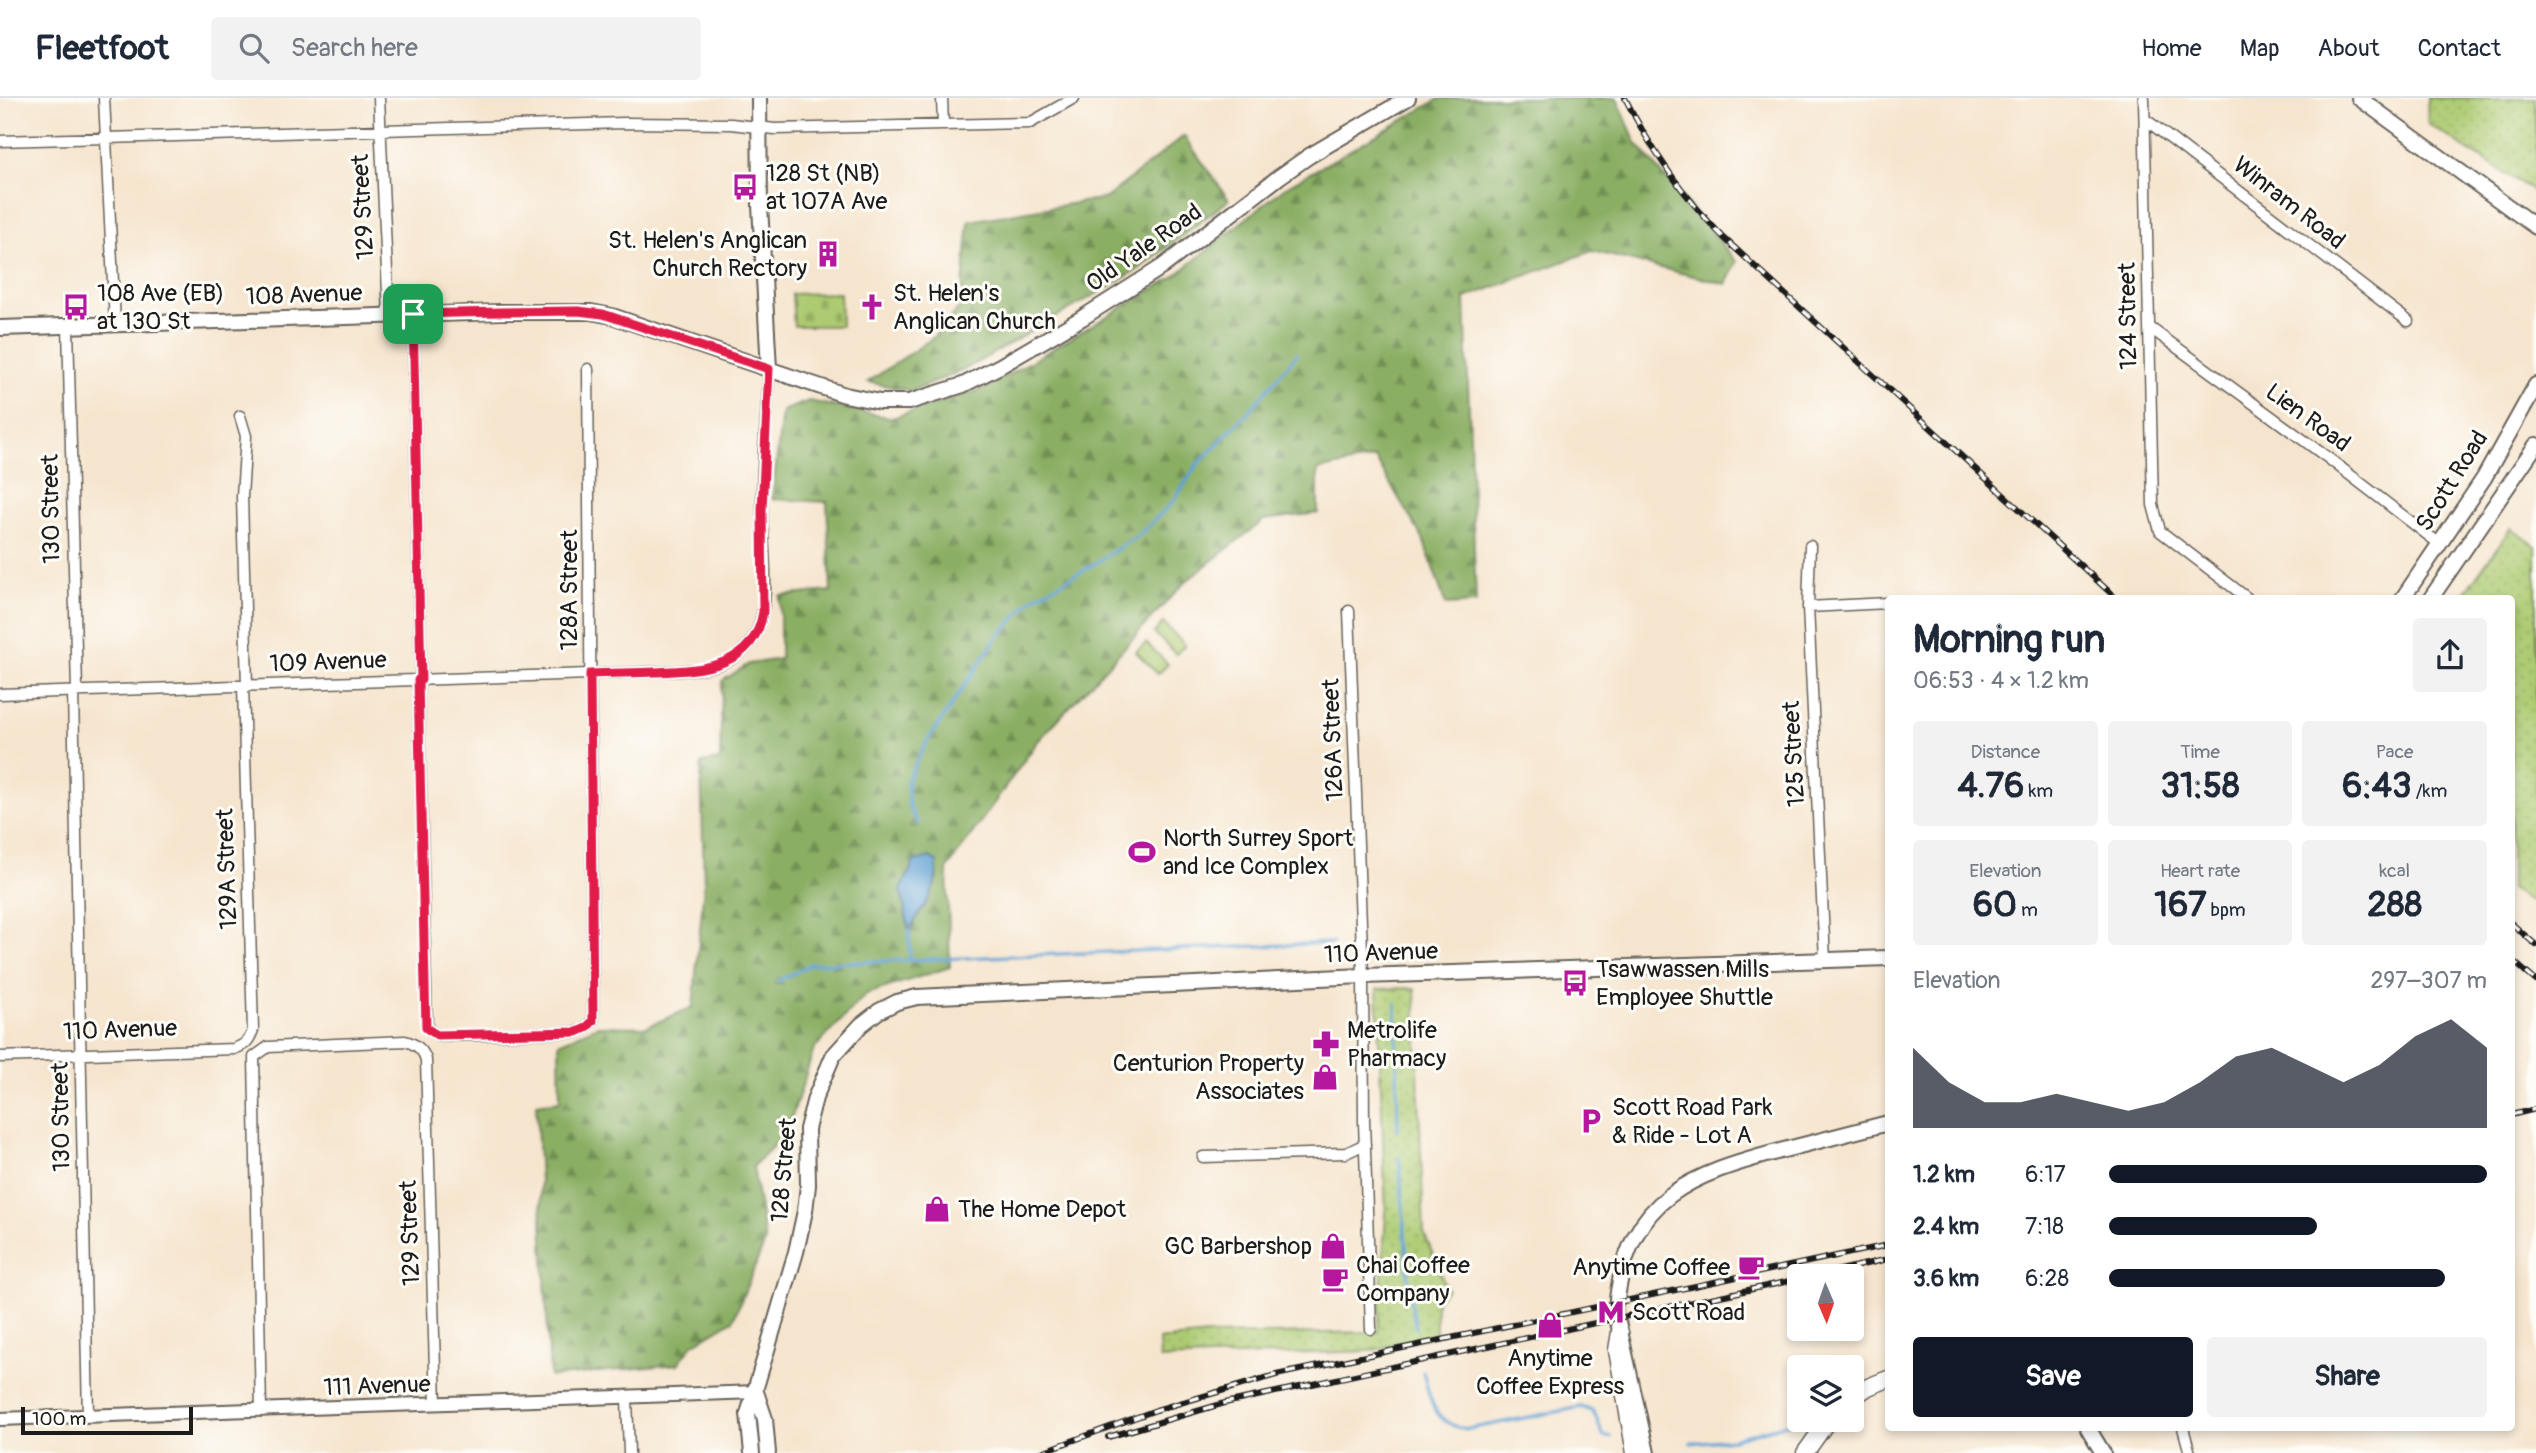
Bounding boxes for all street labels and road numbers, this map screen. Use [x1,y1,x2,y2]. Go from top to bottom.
street label: Winram Road [2227,150,2351,256]
street label: 129 Street [346,153,380,260]
street label: Old Yale Road [1081,198,1207,298]
street label: 124 Street [2113,262,2143,370]
street label: 108 Avenue [245,278,363,312]
street label: Lien Road [2260,378,2356,458]
street label: Scott Road [2410,425,2494,537]
street label: 130 Street [36,454,66,564]
street label: 128A Street [555,529,584,650]
street label: 109 Avenue [269,645,387,679]
street label: 126A Street [1316,678,1350,802]
street label: 125 Street [1777,700,1811,808]
street label: 129A Street [210,808,244,930]
street label: 110 Avenue [1323,937,1439,969]
street label: 110 Avenue [62,1014,178,1046]
street label: 130 Street [46,1062,76,1172]
street label: 128 Street [765,1116,803,1224]
street label: 129 Street [394,1179,426,1286]
street label: 111 Avenue [323,1370,431,1402]

